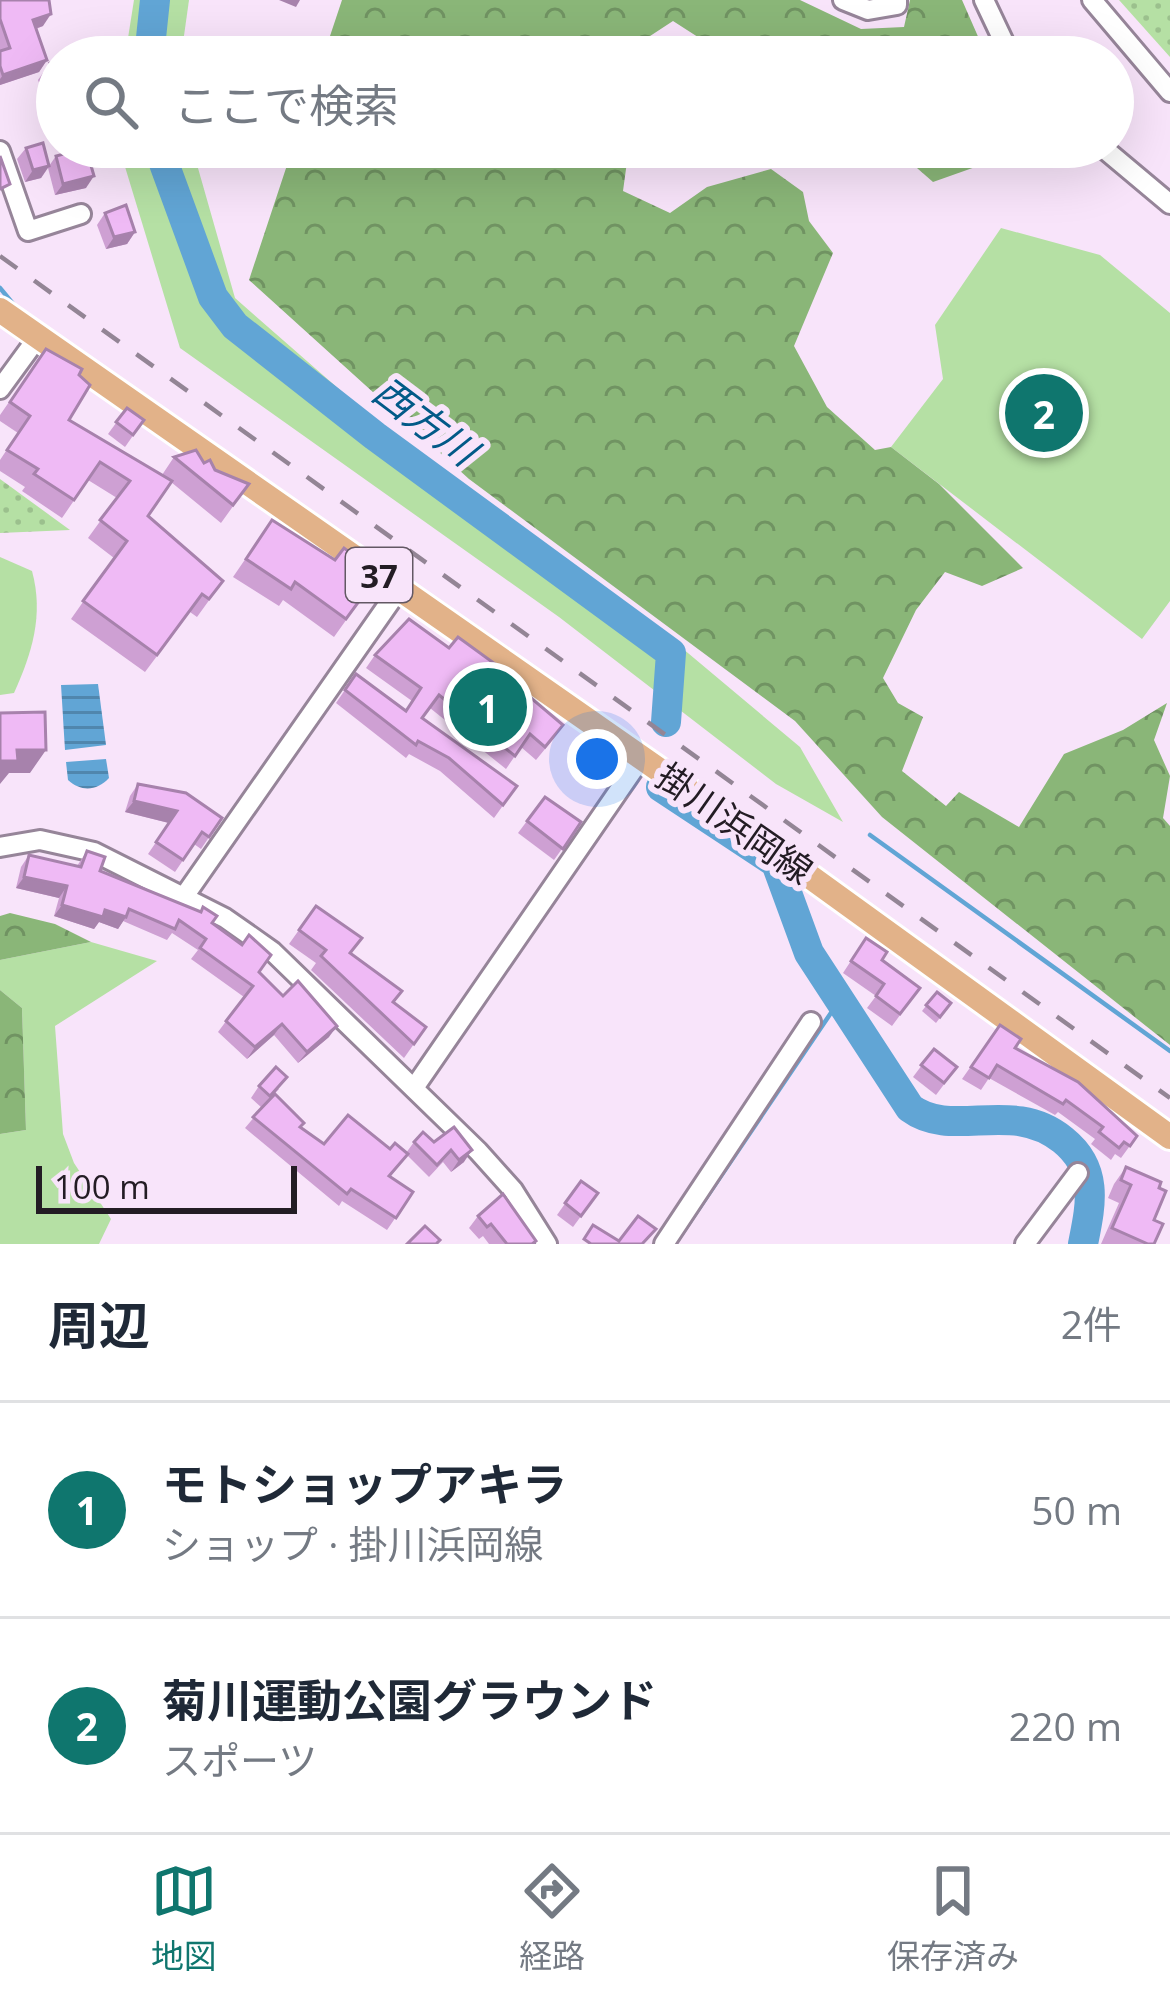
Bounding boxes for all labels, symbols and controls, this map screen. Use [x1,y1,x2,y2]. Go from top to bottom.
search box [36,36,1134,168]
icon: search [78,69,144,135]
text: ここで検索 [174,74,399,135]
water label: 西方川 [363,364,492,479]
pin: 2 [1005,368,1083,458]
road number: 37 [346,548,412,602]
pin: 1 [449,662,527,752]
your location [567,729,627,789]
street label: 掛川浜岡線 [647,751,823,895]
scale bar [36,1160,297,1213]
text: 100 m [54,1164,150,1209]
text: 周辺 [48,1289,150,1359]
text: 2件 [1061,1297,1122,1350]
text: モトショップアキラ [162,1453,567,1514]
text: 1 [76,1483,98,1536]
text: 50 m [1031,1483,1122,1536]
text: ショップ · 掛川浜岡線 [162,1517,544,1570]
text: 菊川運動公園グラウンド [162,1669,657,1730]
text: 2 [76,1699,98,1752]
text: 220 m [1009,1699,1122,1752]
text: スポーツ [162,1733,317,1786]
tab: 地図 [151,1858,217,1978]
tab: 経路 [519,1858,585,1978]
tab: 保存済み [887,1858,1019,1978]

